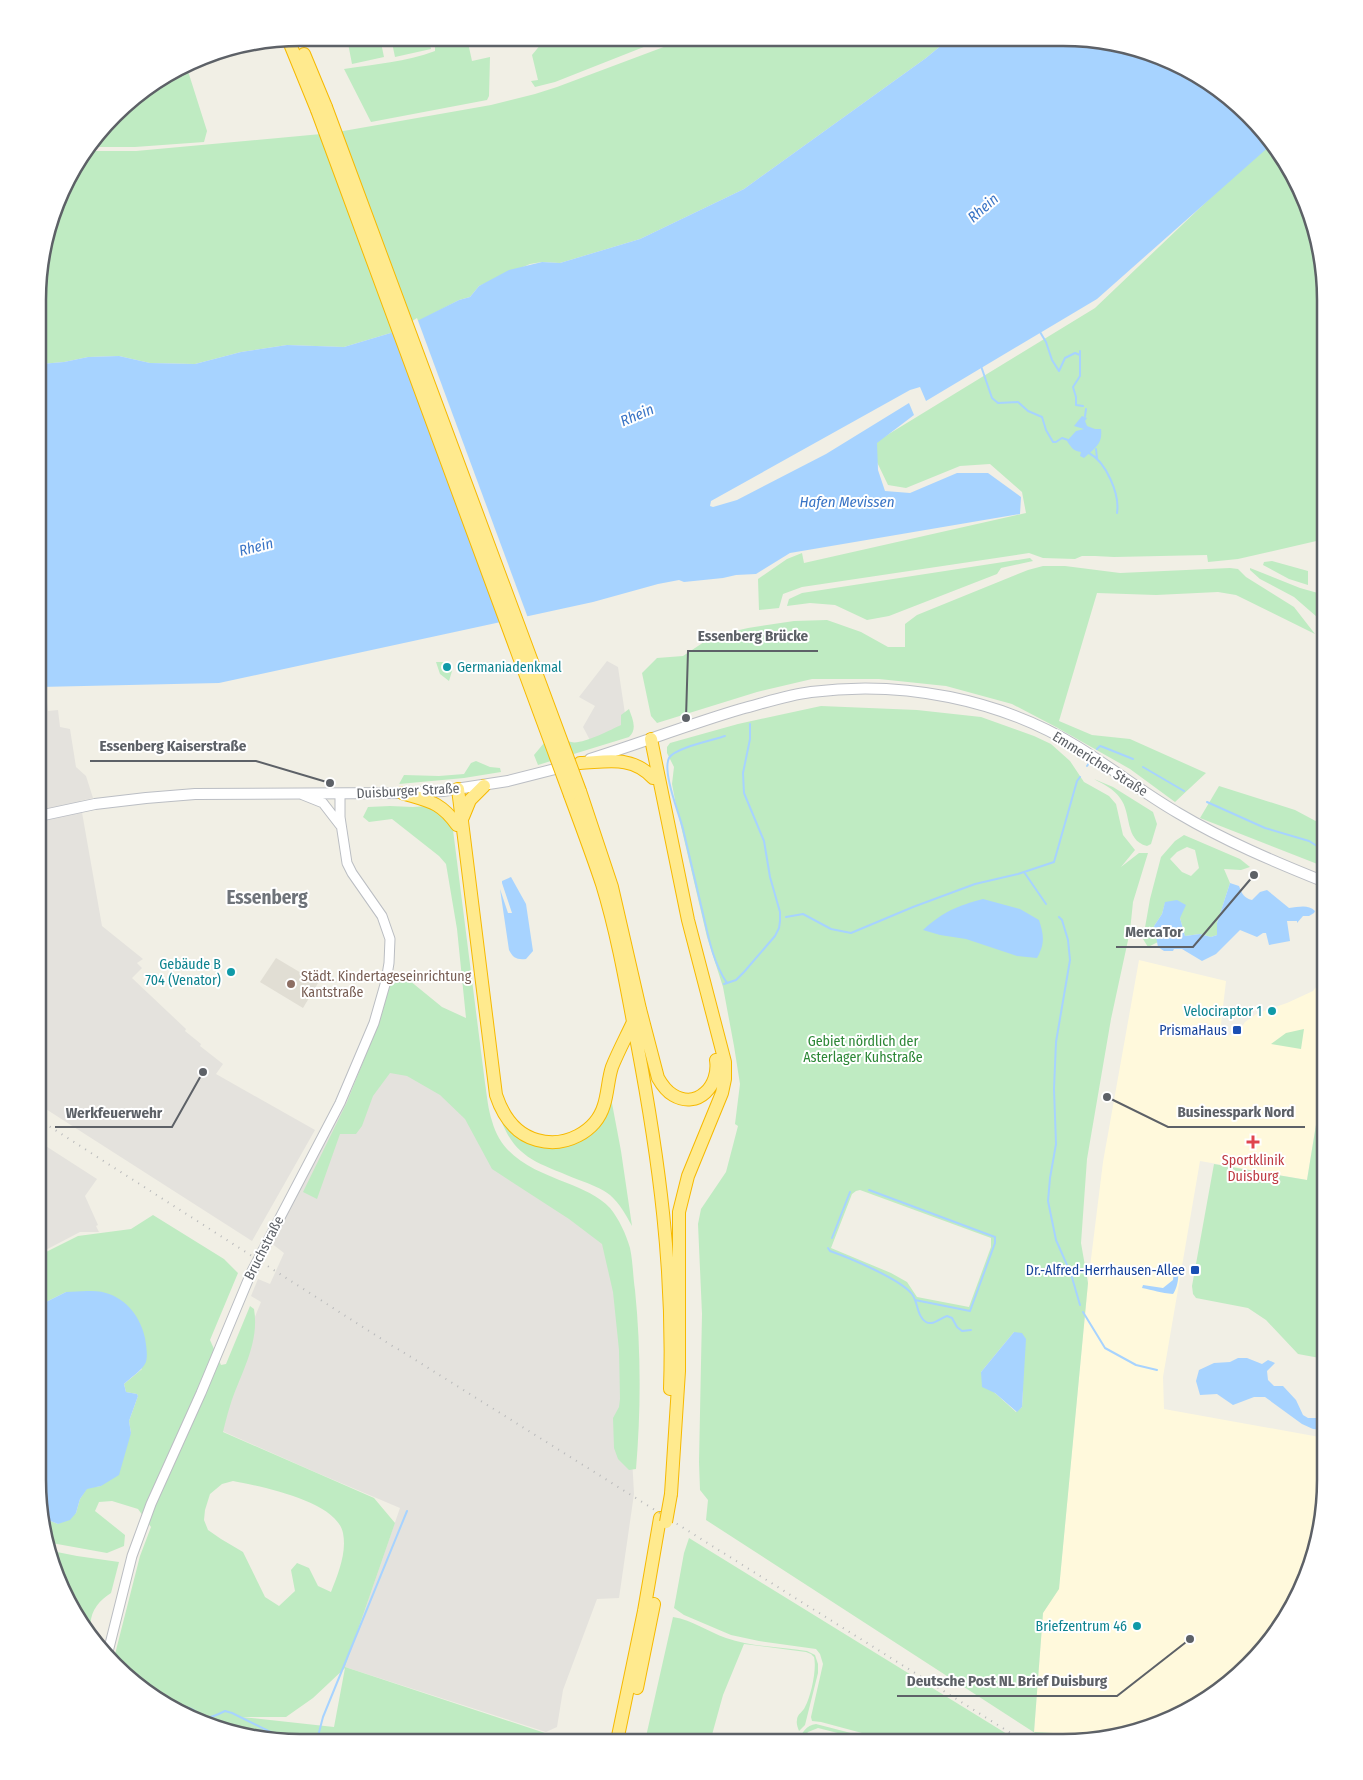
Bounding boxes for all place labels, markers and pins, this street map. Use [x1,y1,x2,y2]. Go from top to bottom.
callout: Essenberg Brücke [688,621,818,651]
place label: Germaniadenkmal [457,659,562,676]
marker: Germaniadenkmal [441,661,453,673]
callout: Essenberg Kaiserstraße [90,731,256,761]
callout: MercaTor [1116,917,1193,947]
place label: Gebäude B 704 (Venator) [145,956,221,989]
marker: Gebäude B 704 (Venator) [225,966,237,978]
place label: Städt. Kindertageseinrichtung Kantstraße [301,968,472,1001]
marker: Städt. Kindertageseinrichtung Kantstraße [285,978,297,990]
place label: Velociraptor 1 [1184,1003,1262,1020]
marker: Velociraptor 1 [1266,1005,1278,1017]
place label: PrismaHaus [1159,1022,1227,1039]
marker: PrismaHaus [1231,1024,1243,1036]
callout: Werkfeuerwehr [55,1097,172,1127]
callout: Businesspark Nord [1168,1097,1305,1127]
marker: Sportklinik Duisburg [1246,1135,1260,1149]
place label: Sportklinik Duisburg [1222,1152,1285,1185]
place label: Dr.-Alfred-Herrhausen-Allee [1026,1262,1185,1279]
marker: Dr.-Alfred-Herrhausen-Allee [1189,1264,1201,1276]
place label: Briefzentrum 46 [1036,1618,1127,1635]
marker: Briefzentrum 46 [1131,1620,1143,1632]
callout: Deutsche Post NL Brief Duisburg [897,1666,1117,1696]

